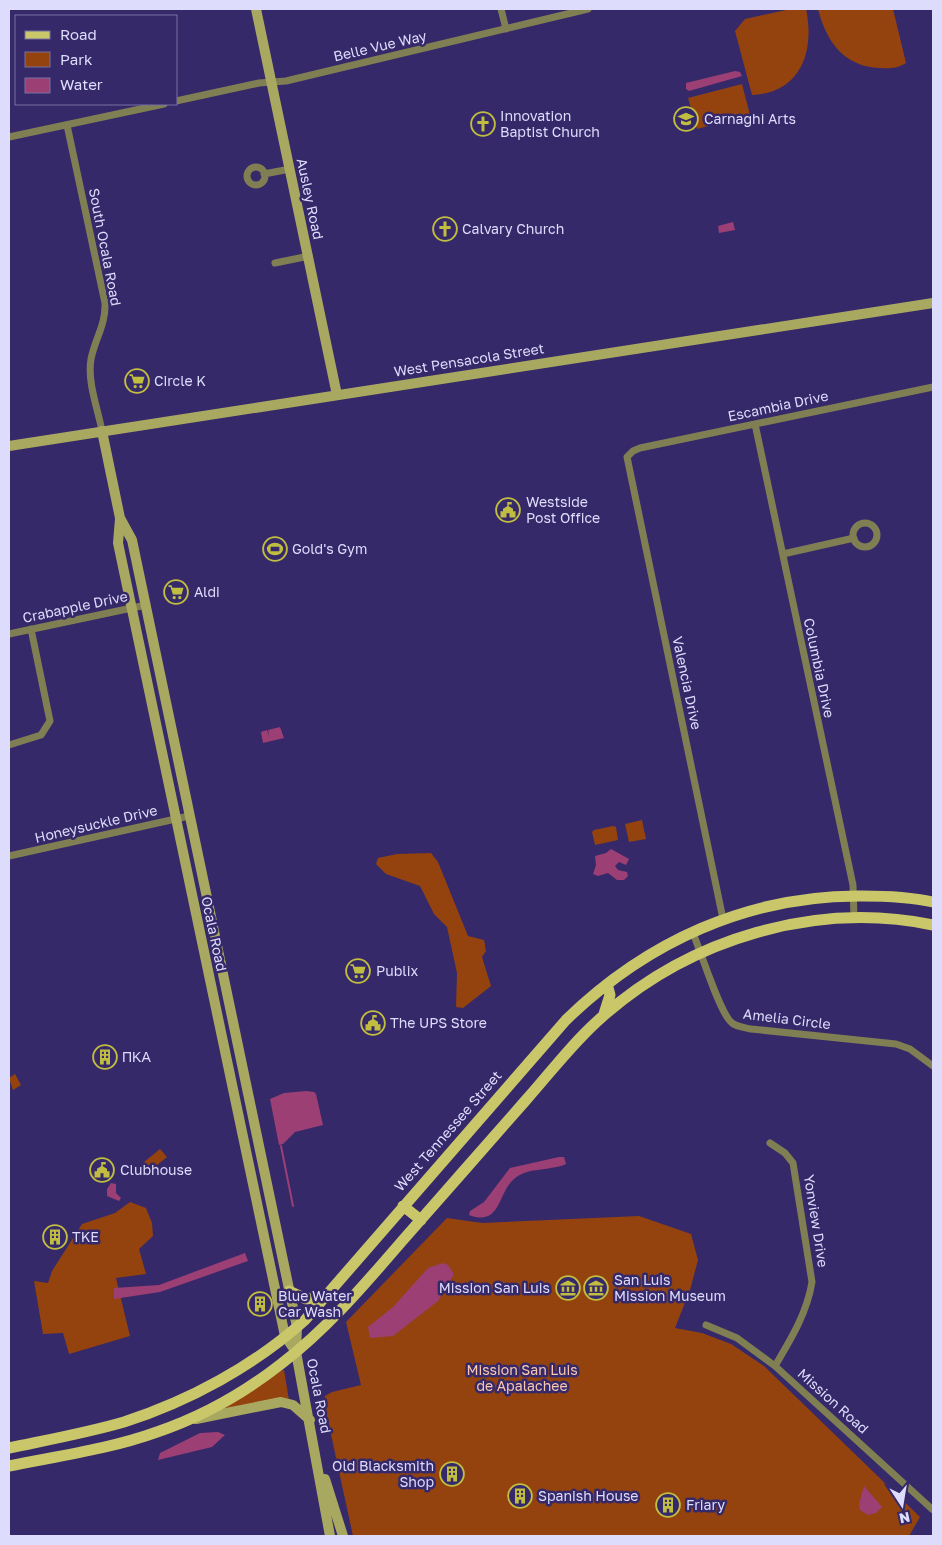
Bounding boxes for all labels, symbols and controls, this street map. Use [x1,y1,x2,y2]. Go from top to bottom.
legend [15,15,178,105]
text: Road [60,25,97,43]
street label: Belle Vue Way [332,26,428,65]
text: Park [60,50,93,68]
text: Water [60,75,103,93]
school or university icon: Carnaghi Arts [673,106,699,132]
place label: Innovation Baptist Church [500,107,600,140]
place label: Carnaghi Arts [704,110,796,127]
church icon: Innovation Baptist Church [470,111,496,137]
street label: Ausley Road [294,157,327,241]
street label: South Ocala Road [86,187,125,307]
church icon: Calvary Church [432,216,458,242]
place label: Calvary Church [462,220,564,237]
street label: West Pensacola Street [393,339,545,380]
supermarket icon: Circle K [124,368,150,394]
place label: Circle K [154,372,206,389]
street label: Escambia Drive [726,387,830,424]
place label: Westside Post Office [526,493,600,526]
public building icon: Westside Post Office [495,497,521,523]
sports icon: Gold's Gym [262,536,288,562]
place label: Gold's Gym [292,540,367,557]
supermarket icon: Aldi [163,579,189,605]
place label: Aldi [194,583,220,600]
street label: Crabapple Drive [21,587,129,626]
street label: Columbia Drive [801,616,838,719]
street label: Valencia Drive [669,635,706,731]
street label: Honeysuckle Drive [33,801,159,846]
street label: Ocala Road [198,895,231,973]
supermarket icon: Publix [345,958,371,984]
place label: Publix [376,962,418,979]
street label: Amelia Circle [742,1005,832,1032]
public building icon: The UPS Store [360,1010,386,1036]
place label: The UPS Store [390,1014,487,1031]
building icon: ΠΚΑ [92,1044,118,1070]
place label: ΠΚΑ [122,1048,151,1065]
street label: West Tennessee Street [391,1067,505,1195]
public building icon: Clubhouse [89,1157,115,1183]
place label: Clubhouse [120,1161,192,1178]
street label: Yonview Drive [801,1173,832,1269]
building icon: TKE [42,1224,68,1250]
place label: TKE [72,1228,99,1245]
place label: San Luis Mission Museum [614,1271,726,1304]
museum icon: Mission San Luis [555,1275,581,1301]
museum icon: San Luis Mission Museum [583,1275,609,1301]
place label: Mission San Luis [439,1279,550,1296]
place label: Blue Water Car Wash [278,1287,352,1320]
building icon: Blue Water Car Wash [247,1291,273,1317]
street label: Ocala Road [304,1357,335,1435]
park label: Mission San Luis de Apalachee [466,1361,578,1394]
street label: Mission Road [795,1364,872,1437]
place label: Old Blacksmith Shop [332,1457,434,1490]
building icon: Old Blacksmith Shop [439,1461,465,1487]
north arrow [877,1480,927,1530]
building icon: Spanish House [507,1483,533,1509]
place label: Spanish House [538,1487,638,1504]
building icon: Friary [655,1492,681,1518]
place label: Friary [686,1496,725,1513]
text: N [898,1509,912,1528]

